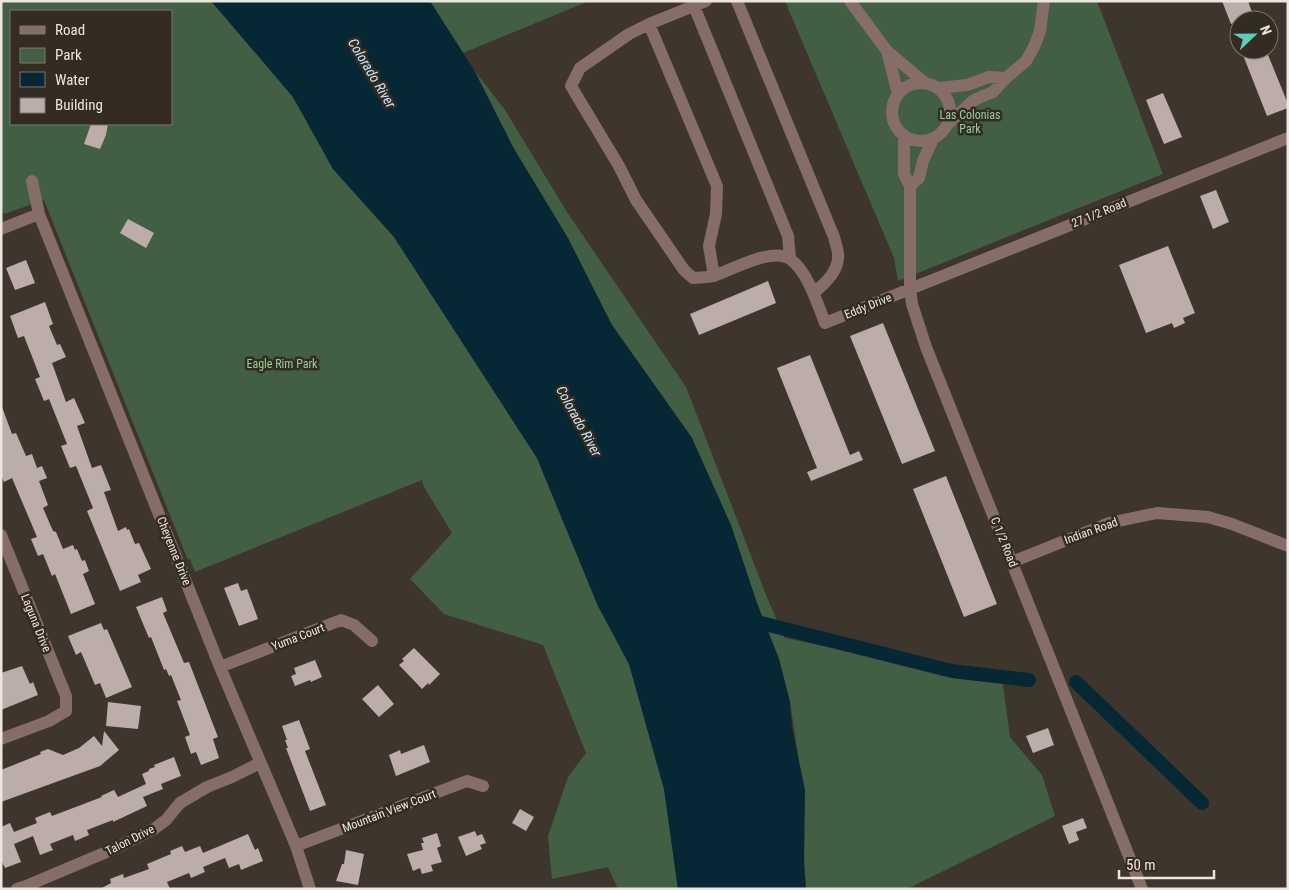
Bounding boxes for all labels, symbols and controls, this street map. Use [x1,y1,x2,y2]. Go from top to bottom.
legend [10,10,172,125]
north arrow [1229,10,1279,60]
text: Road [55,21,85,39]
text: N [1257,23,1275,37]
water label: Colorado River [345,35,399,111]
text: Park [55,46,82,64]
text: Water [55,71,90,89]
text: Building [55,96,103,114]
park label: Las Colonias Park [939,108,1001,136]
street label: 27 1/2 Road [1070,196,1128,230]
street label: Eddy Drive [842,290,894,322]
park label: Eagle Rim Park [246,357,318,371]
water label: Colorado River [553,383,605,460]
street label: Cheyenne Drive [154,515,194,588]
street label: C 1/2 Road [988,515,1020,569]
street label: Indian Road [1062,515,1120,547]
street label: Laguna Drive [18,592,54,654]
street label: Yuma Court [270,620,327,653]
street label: Mountain View Court [340,787,438,835]
street label: Talon Drive [103,822,157,858]
scale bar [1119,848,1214,880]
text: 50 m [1126,856,1156,874]

